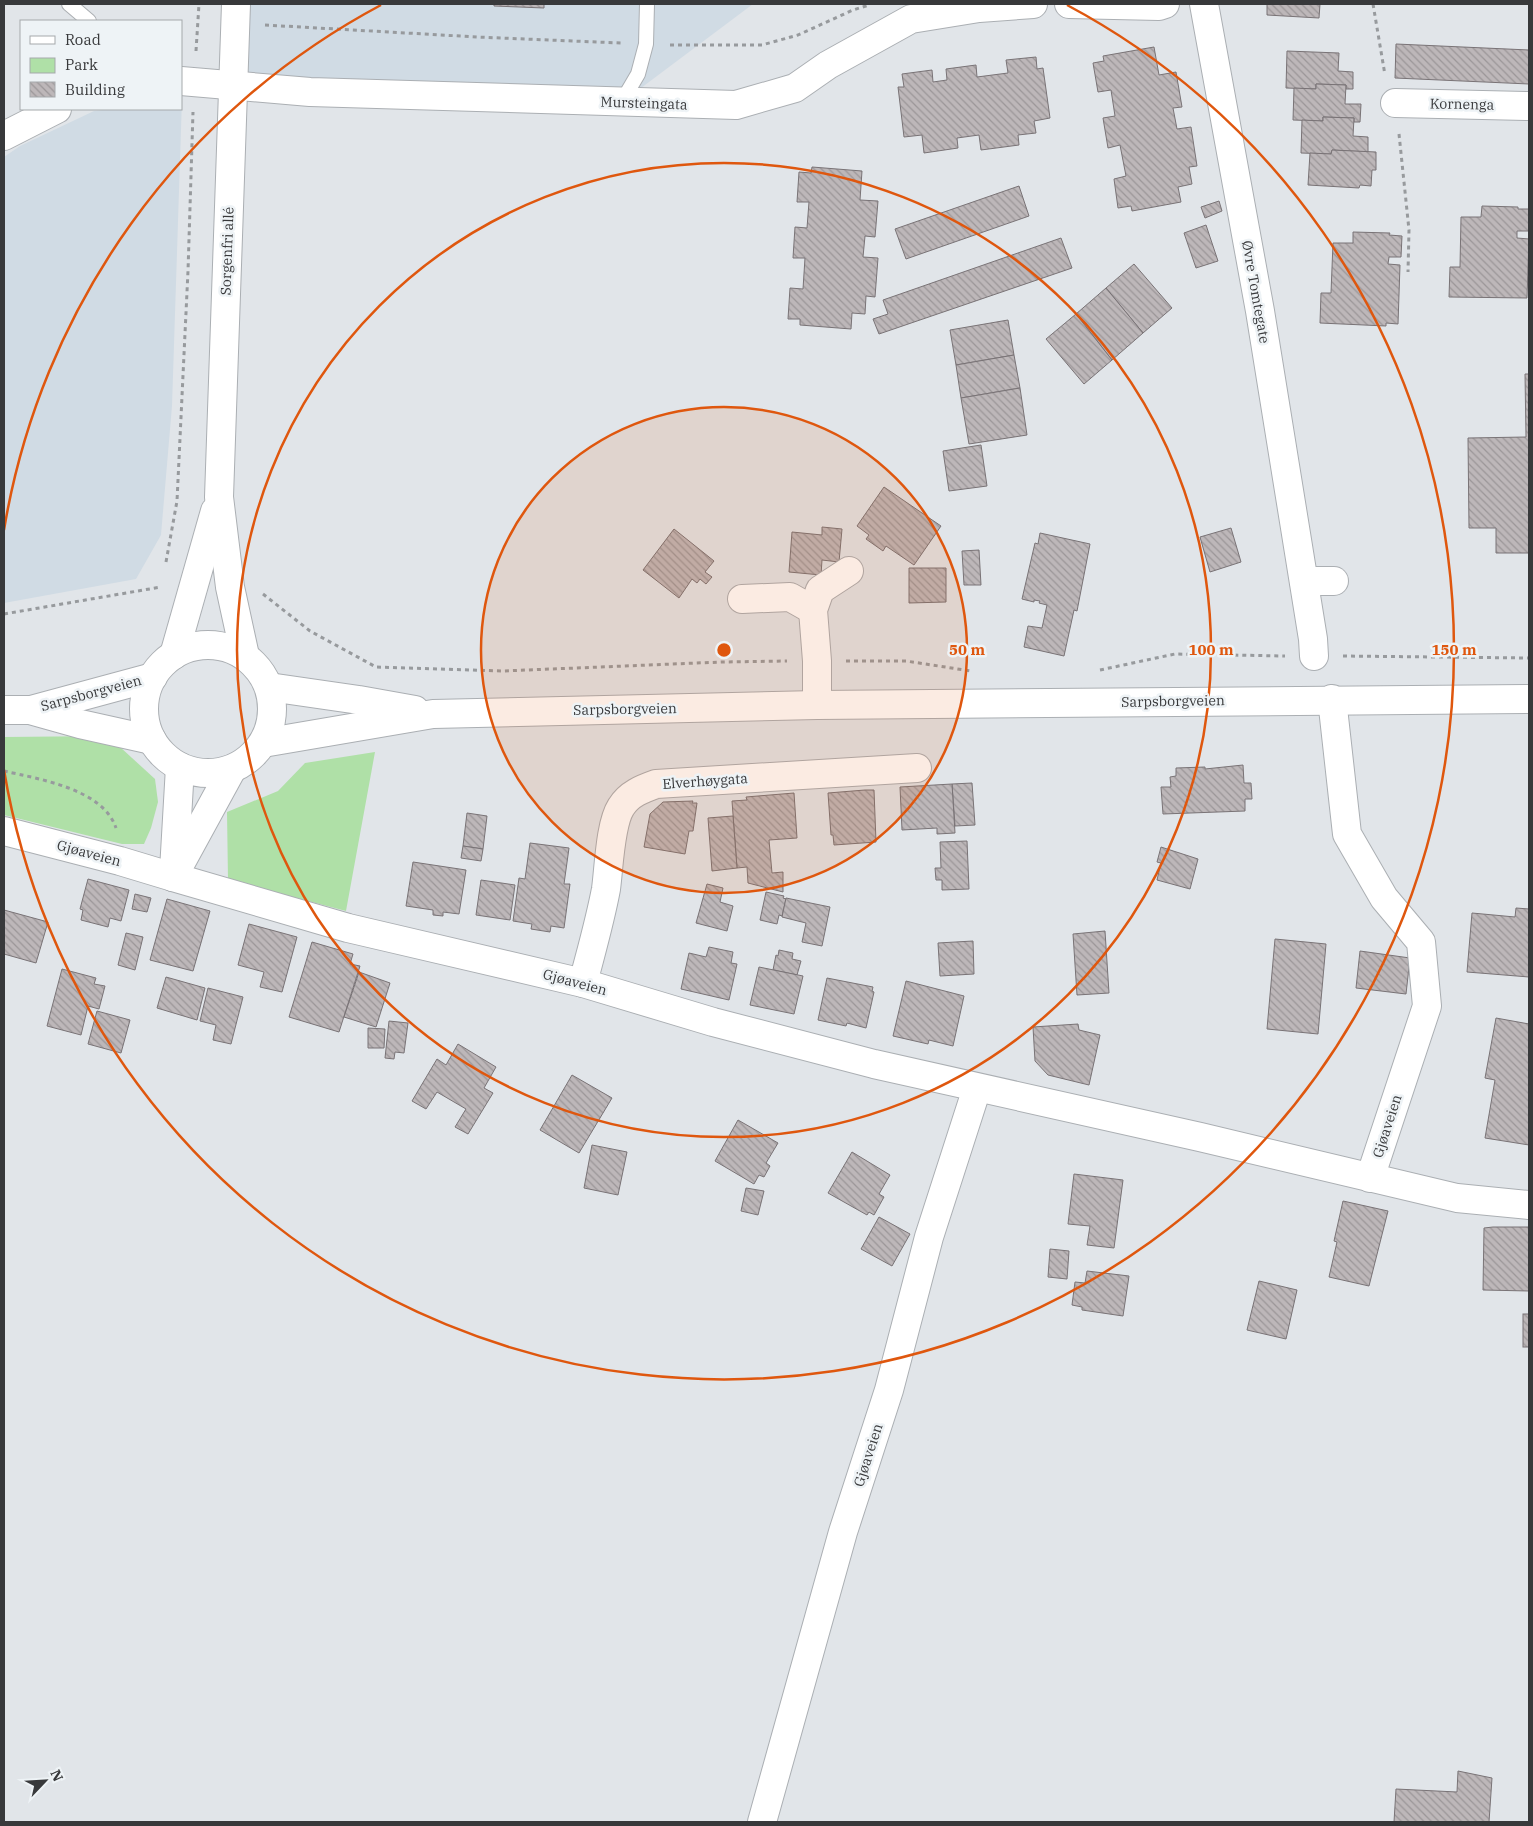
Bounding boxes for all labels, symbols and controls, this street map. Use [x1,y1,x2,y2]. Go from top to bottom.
legend [20,20,182,110]
text: Road [65,30,101,49]
text: Park [65,55,98,74]
text: Building [65,80,125,99]
street label: Mursteingata [600,92,688,114]
street label: Kornenga [1430,94,1495,114]
street label: Sorgenfri allé [216,206,238,296]
street label: Øvre Tomtegate [1238,239,1274,345]
text: 50 m [949,640,985,659]
text: 100 m [1188,640,1234,659]
text: 150 m [1431,640,1477,659]
centre of rings [715,641,733,659]
street label: Sarpsborgveien [39,671,143,715]
street label: Sarpsborgveien [1121,691,1225,711]
street label: Sarpsborgveien [573,699,677,719]
street label: Elverhøygata [662,769,749,793]
street label: Gjøaveien [55,836,123,870]
street label: Gjøaveien [541,965,609,999]
street label: Gjøaveien [1368,1092,1406,1160]
street label: Gjøaveien [849,1421,887,1489]
north arrow [20,1756,70,1806]
text: N [46,1767,67,1784]

